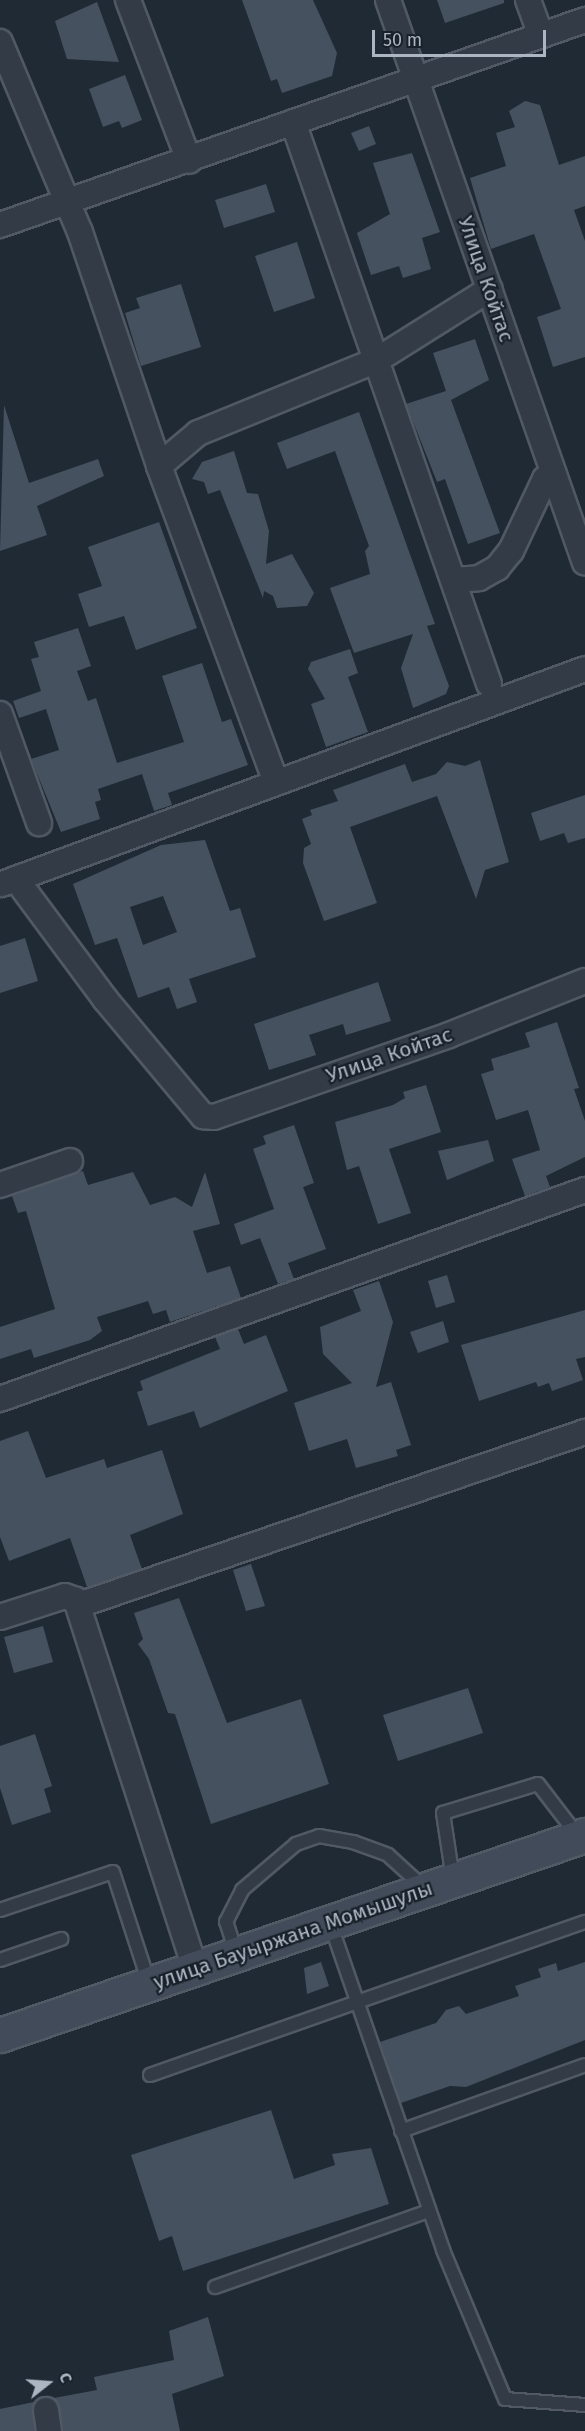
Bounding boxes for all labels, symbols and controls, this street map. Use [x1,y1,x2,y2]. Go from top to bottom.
scale bar [375,18,549,56]
text: 50 m [383,29,422,51]
street label: Улица Койтас [453,213,519,345]
street label: Улица Койтас [323,1022,455,1088]
street label: улица Бауыржана Момышулы [150,1875,436,1995]
north arrow [18,2353,78,2413]
text: С [55,2370,76,2385]

